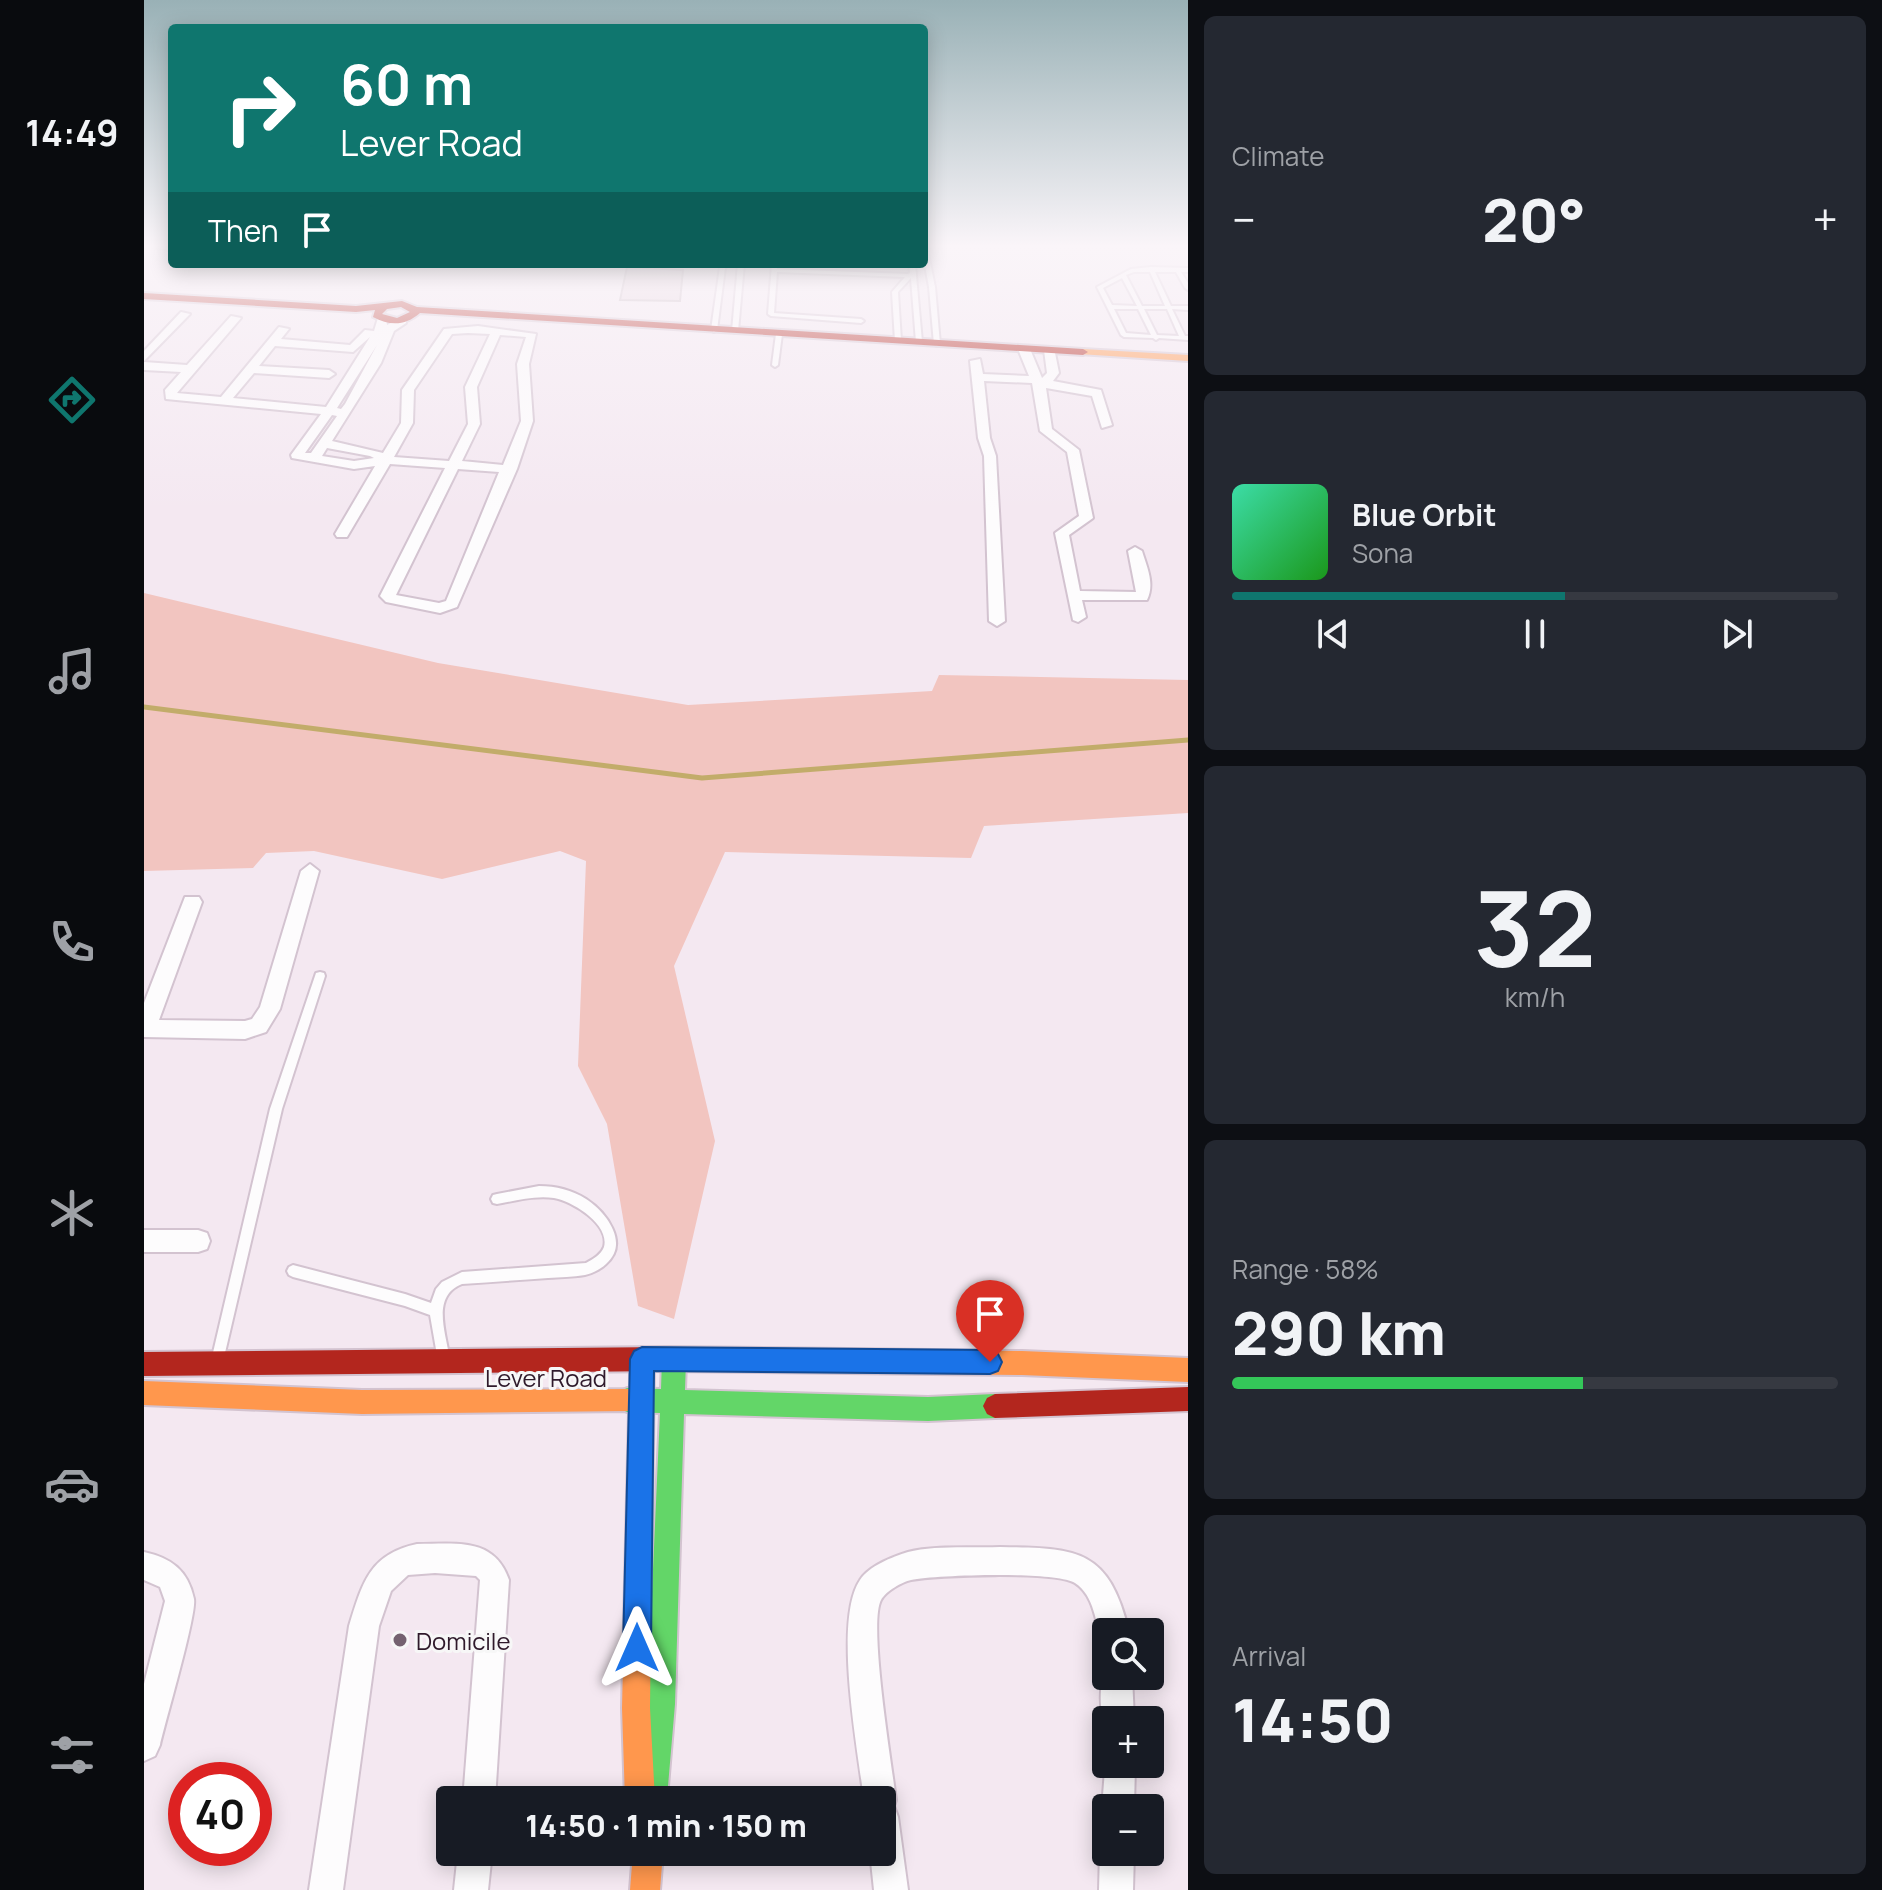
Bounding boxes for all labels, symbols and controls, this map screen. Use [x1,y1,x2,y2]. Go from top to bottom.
text: 60 m [340,45,473,122]
icon: right [208,56,312,160]
text: 14:49 [25,108,119,157]
text: Lever Road [340,118,523,167]
text: Climate [1232,138,1324,174]
text: 20° [1482,178,1586,260]
text: − [1232,189,1256,249]
text: + [1813,189,1838,249]
icon: arrive [295,208,339,252]
text: Then [208,210,279,251]
icon: directions [44,372,100,428]
text: Blue Orbit [1352,494,1497,535]
text: Sona [1352,535,1413,571]
icon: previous [1311,612,1355,656]
icon: pause [1513,612,1557,656]
icon: next [1715,612,1759,656]
icon: music [44,643,100,699]
text: 32 [1474,856,1596,998]
icon: phone [44,914,100,970]
text: km/h [1505,979,1565,1015]
icon: climate [44,1185,100,1241]
text: Range · 58% [1232,1251,1379,1287]
pin [956,1280,1024,1362]
text: 290 km [1232,1291,1446,1373]
icon: arrive [968,1292,1012,1336]
street label: Lever Road [485,1361,607,1394]
icon: car [44,1456,100,1512]
position arrow [595,1606,679,1690]
map controls [1092,1618,1164,1866]
button: search [1092,1618,1164,1690]
place label: Domicile [416,1624,510,1657]
marker: Domicile [391,1631,409,1649]
text: Arrival [1232,1638,1306,1674]
text: 14:50 [1232,1678,1393,1760]
button: + [1092,1706,1164,1778]
icon: filters [44,1727,100,1783]
speed limit sign: 40 [168,1762,272,1866]
button: − [1092,1794,1164,1866]
text: 14:50 · 1 min · 150 m [525,1805,807,1846]

